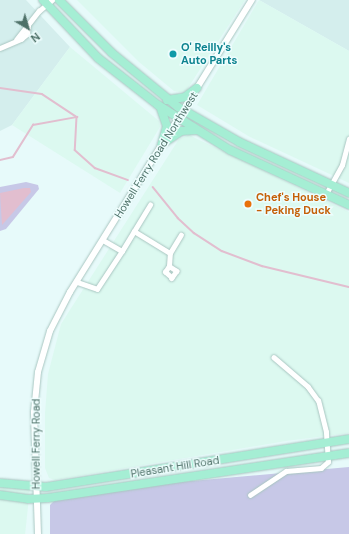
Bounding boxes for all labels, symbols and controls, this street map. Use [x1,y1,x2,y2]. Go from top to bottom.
north arrow [8,8,48,48]
text: N [28,29,43,45]
place label: O' Reilly's Auto Parts [181,41,237,67]
marker: O' Reilly's Auto Parts [168,49,178,59]
street label: Howell Ferry Road Northwest [112,89,200,221]
place label: Chef's House - Peking Duck [256,191,331,217]
marker: Chef's House - Peking Duck [243,199,253,209]
street label: Howell Ferry Road [29,399,43,489]
street label: Pleasant Hill Road [130,453,220,481]

